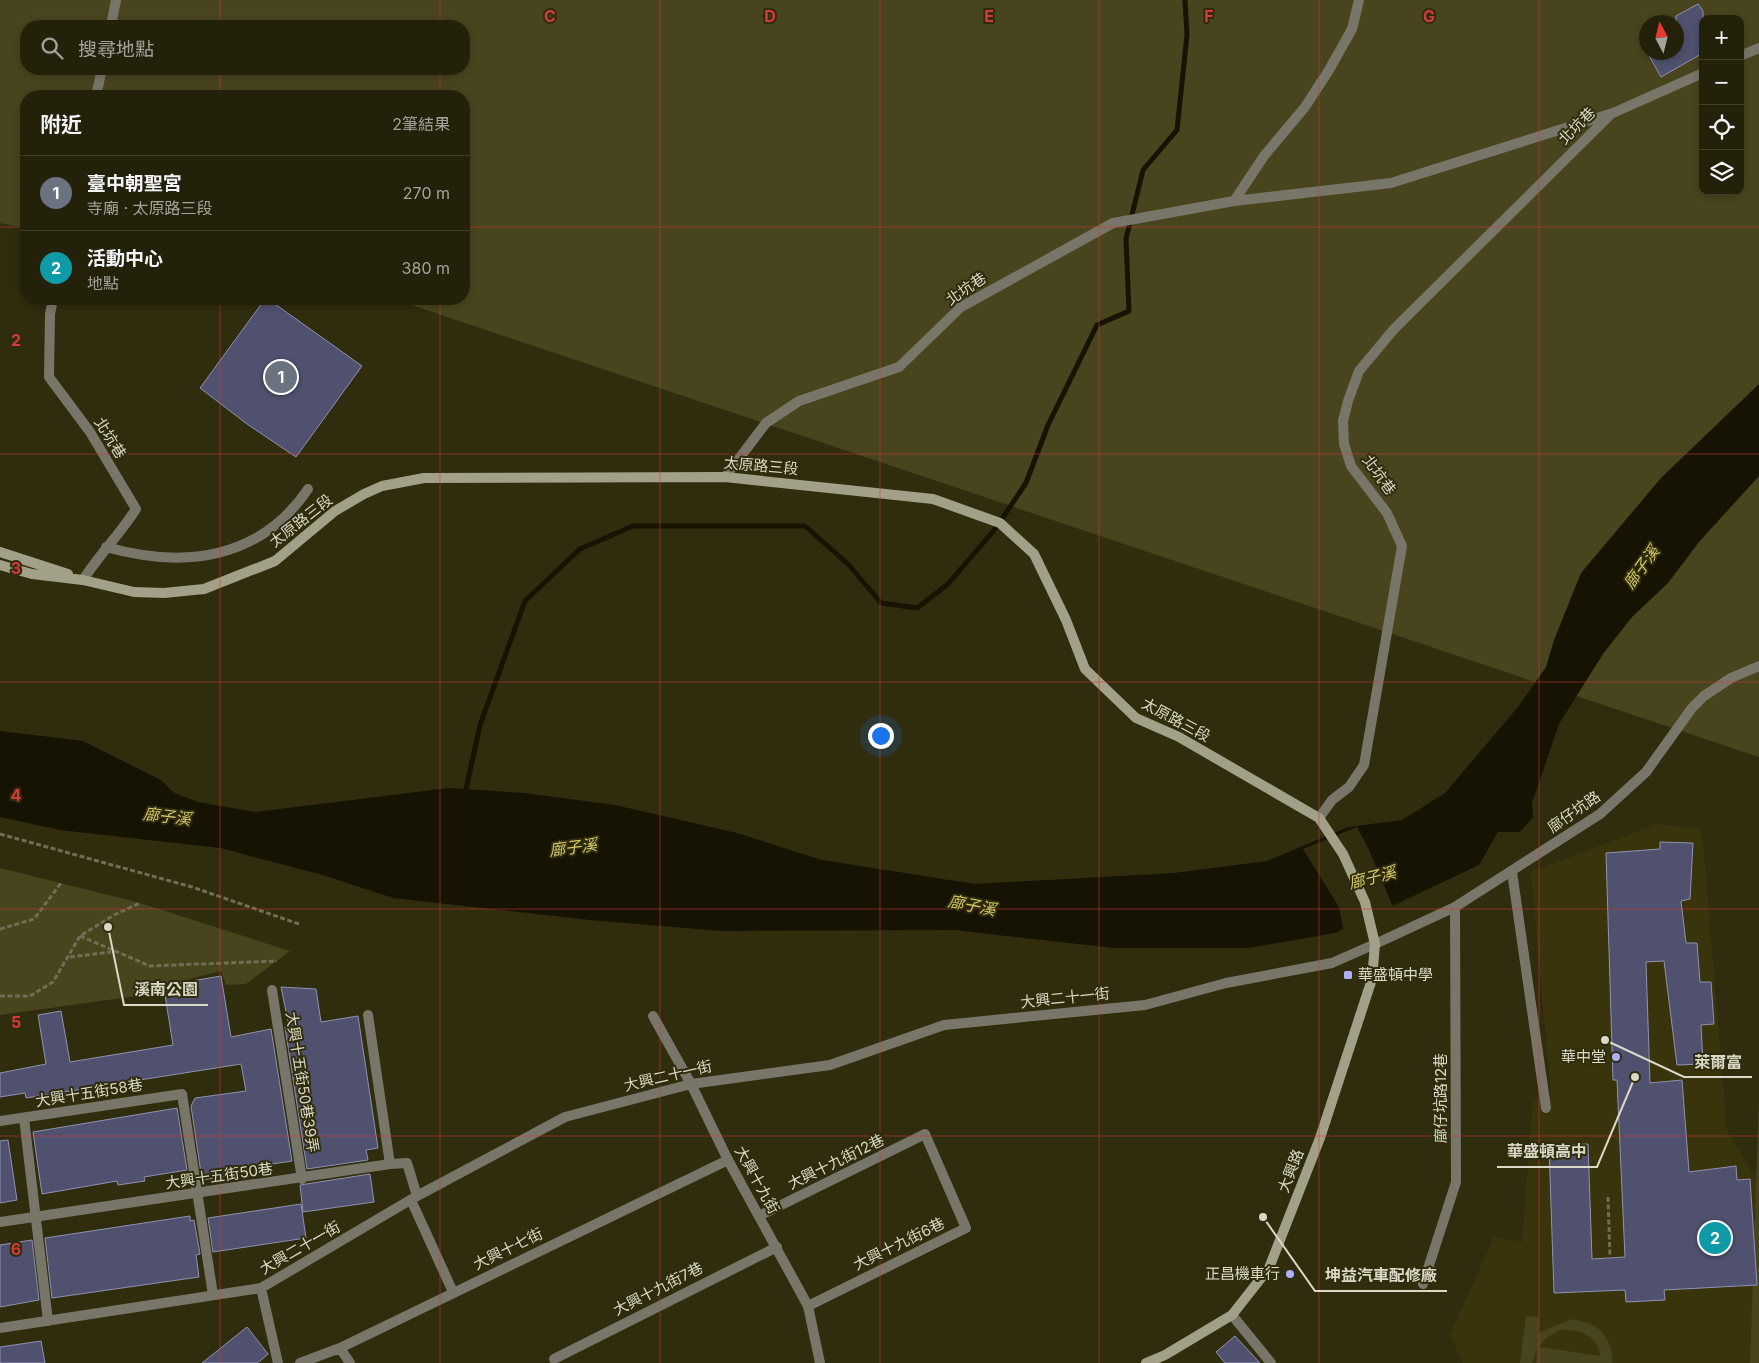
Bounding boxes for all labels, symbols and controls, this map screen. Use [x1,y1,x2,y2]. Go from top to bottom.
text: C [544,6,556,26]
text: D [764,6,776,26]
text: E [984,6,994,26]
text: F [1204,6,1214,26]
text: G [1423,6,1435,26]
north arrow [1639,15,1684,60]
map controls [1699,15,1744,195]
button: + [1699,15,1744,60]
search box [20,20,470,75]
icon: search [38,34,66,62]
text: 搜尋地點 [78,38,154,61]
button: − [1699,60,1744,105]
street label: 北坑巷 [1554,103,1599,148]
button: locate [1699,105,1744,150]
text: 附近 [40,112,82,137]
text: 2筆結果 [392,114,450,134]
button: layers [1699,150,1744,195]
text: 臺中朝聖宮 [87,172,182,195]
text: 1 [53,183,59,203]
text: 270 m [403,183,450,203]
text: 寺廟 · 太原路三段 [87,198,213,218]
text: 活動中心 [87,247,163,270]
text: 2 [51,258,61,278]
text: 380 m [402,258,450,278]
street label: 北坑巷 [942,268,990,309]
text: 地點 [87,273,119,293]
text: 2 [11,330,21,350]
pin: 1 [265,358,297,396]
street label: 北坑巷 [90,414,130,462]
street label: 北坑巷 [1358,451,1400,498]
street label: 太原路三段 [723,453,799,478]
street label: 太原路三段 [265,490,336,551]
water label: 廍子溪 [1619,540,1664,592]
text: 3 [11,558,21,578]
street label: 太原路三段 [1139,694,1214,746]
your location [868,723,894,749]
text: 4 [11,785,22,805]
street label: 廍仔坑路 [1544,787,1604,837]
water label: 廍子溪 [142,803,194,829]
water label: 廍子溪 [548,834,600,860]
water label: 廍子溪 [1346,861,1400,893]
water label: 廍子溪 [947,891,999,920]
place label: 華盛頓中學 [1358,965,1433,984]
marker: 華盛頓中學 [1342,969,1354,981]
callout: 溪南公園 [124,974,208,1005]
text: 溪南公園 [134,979,198,999]
street label: 大興二十一街 [1019,983,1111,1012]
street label: 大興十五街50巷39弄 [282,1010,323,1154]
text: 5 [11,1012,21,1032]
callout: 萊爾富 [1684,1046,1752,1077]
place label: 華中堂 [1561,1047,1606,1066]
marker: 華中堂 [1610,1051,1622,1063]
text: 萊爾富 [1694,1052,1742,1072]
street label: 廍仔坑路12巷 [1431,1053,1450,1143]
street label: 大興二十一街 [622,1056,714,1095]
street label: 大興十五街58巷 [34,1075,144,1110]
street label: 大興十九街12巷 [784,1130,887,1193]
callout: 華盛頓高中 [1497,1136,1597,1167]
text: 華盛頓高中 [1507,1141,1587,1161]
street label: 大興十九街 [731,1142,784,1217]
street label: 大興路 [1274,1146,1307,1195]
street label: 大興十五街50巷 [164,1159,274,1192]
street label: 大興十九街6巷 [850,1213,948,1274]
street label: 大興二十一街 [256,1217,343,1278]
pin: 2 [1699,1219,1731,1257]
street label: 大興十七街 [470,1224,546,1274]
text: 6 [11,1239,21,1259]
street label: 大興十九街7巷 [610,1258,706,1319]
callout: 坤益汽車配修廠 [1315,1260,1447,1291]
place label: 正昌機車行 [1205,1264,1280,1283]
text: 坤益汽車配修廠 [1325,1265,1437,1285]
marker: 正昌機車行 [1284,1268,1296,1280]

